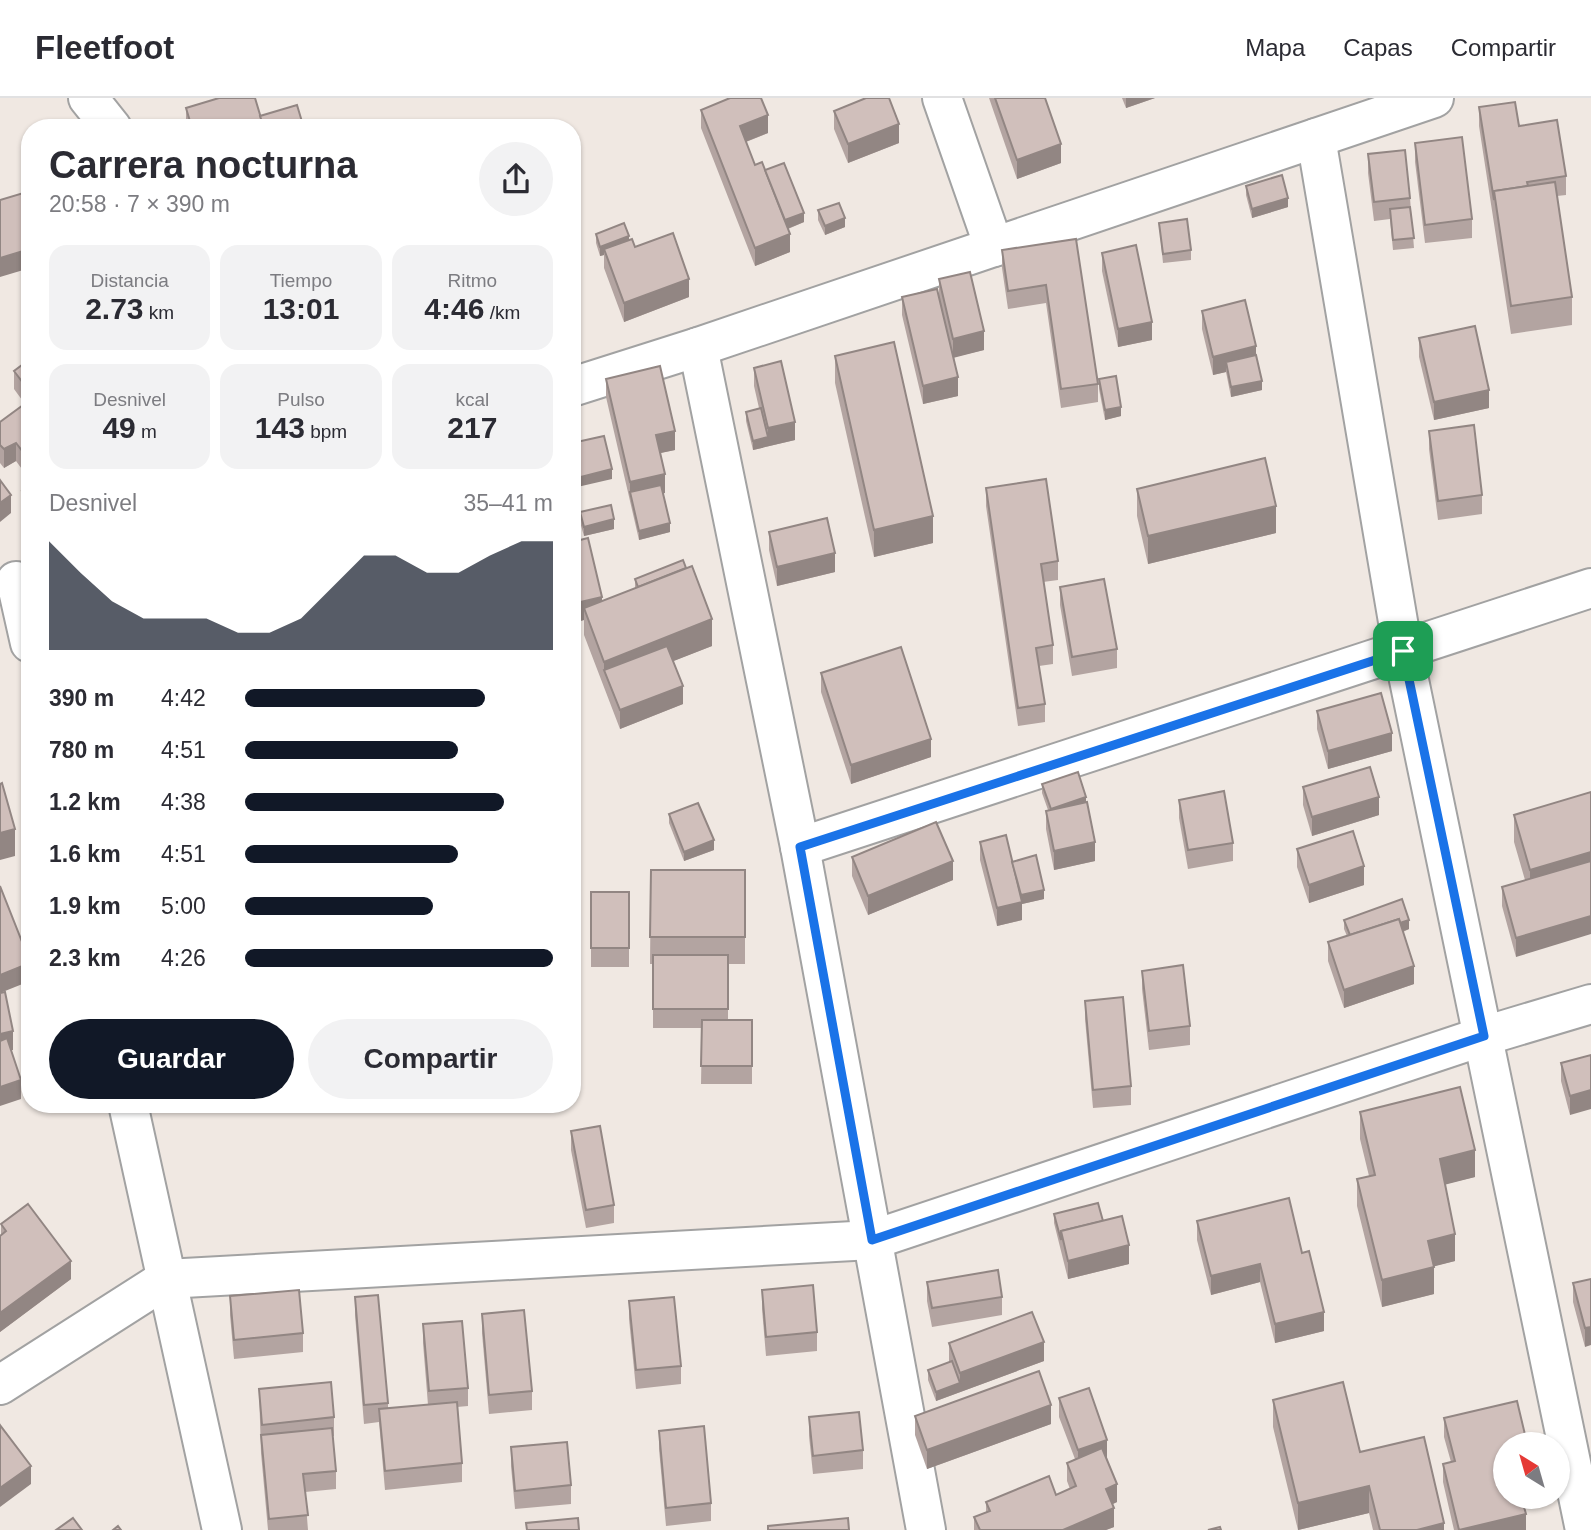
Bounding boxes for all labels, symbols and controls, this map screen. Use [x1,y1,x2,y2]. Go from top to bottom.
text: Fleetfoot [35,29,174,66]
text: Mapa [1245,34,1305,61]
text: Capas [1343,34,1413,61]
text: Compartir [1451,34,1556,61]
button: share [479,142,553,216]
text: Carrera nocturna [49,144,357,186]
text: 20:58 · 7 × 390 m [49,191,230,217]
text: Distancia [91,270,169,291]
text: Tiempo [270,270,332,291]
text: Ritmo [448,270,497,291]
text: 2.73 [85,292,144,325]
text: 13:01 [263,292,339,325]
text: 4:46 [424,292,484,325]
text: km [144,302,174,323]
text: /km [484,302,520,323]
text: Desnivel [93,389,166,410]
text: Pulso [277,389,325,410]
text: kcal [455,389,489,410]
text: 49 [102,411,136,444]
text: 143 [255,411,305,444]
text: 217 [447,411,497,444]
text: m [136,421,157,442]
text: bpm [305,421,347,442]
text: Desnivel [49,490,137,516]
text: 35–41 m [463,490,553,516]
pin [1373,621,1433,681]
icon: arrive [1384,632,1422,670]
text: 390 m [49,685,114,711]
text: 4:42 [161,685,206,711]
text: 780 m [49,737,114,763]
text: 4:51 [161,737,206,763]
text: 1.2 km [49,789,121,815]
text: 4:38 [161,789,206,815]
text: 1.6 km [49,841,121,867]
text: 4:51 [161,841,206,867]
text: 1.9 km [49,893,121,919]
text: 5:00 [161,893,206,919]
text: 2.3 km [49,945,121,971]
text: 4:26 [161,945,206,971]
button: Guardar [49,1019,294,1099]
button: Compartir [308,1019,553,1099]
north arrow [1493,1432,1570,1508]
map controls [1493,1432,1570,1509]

